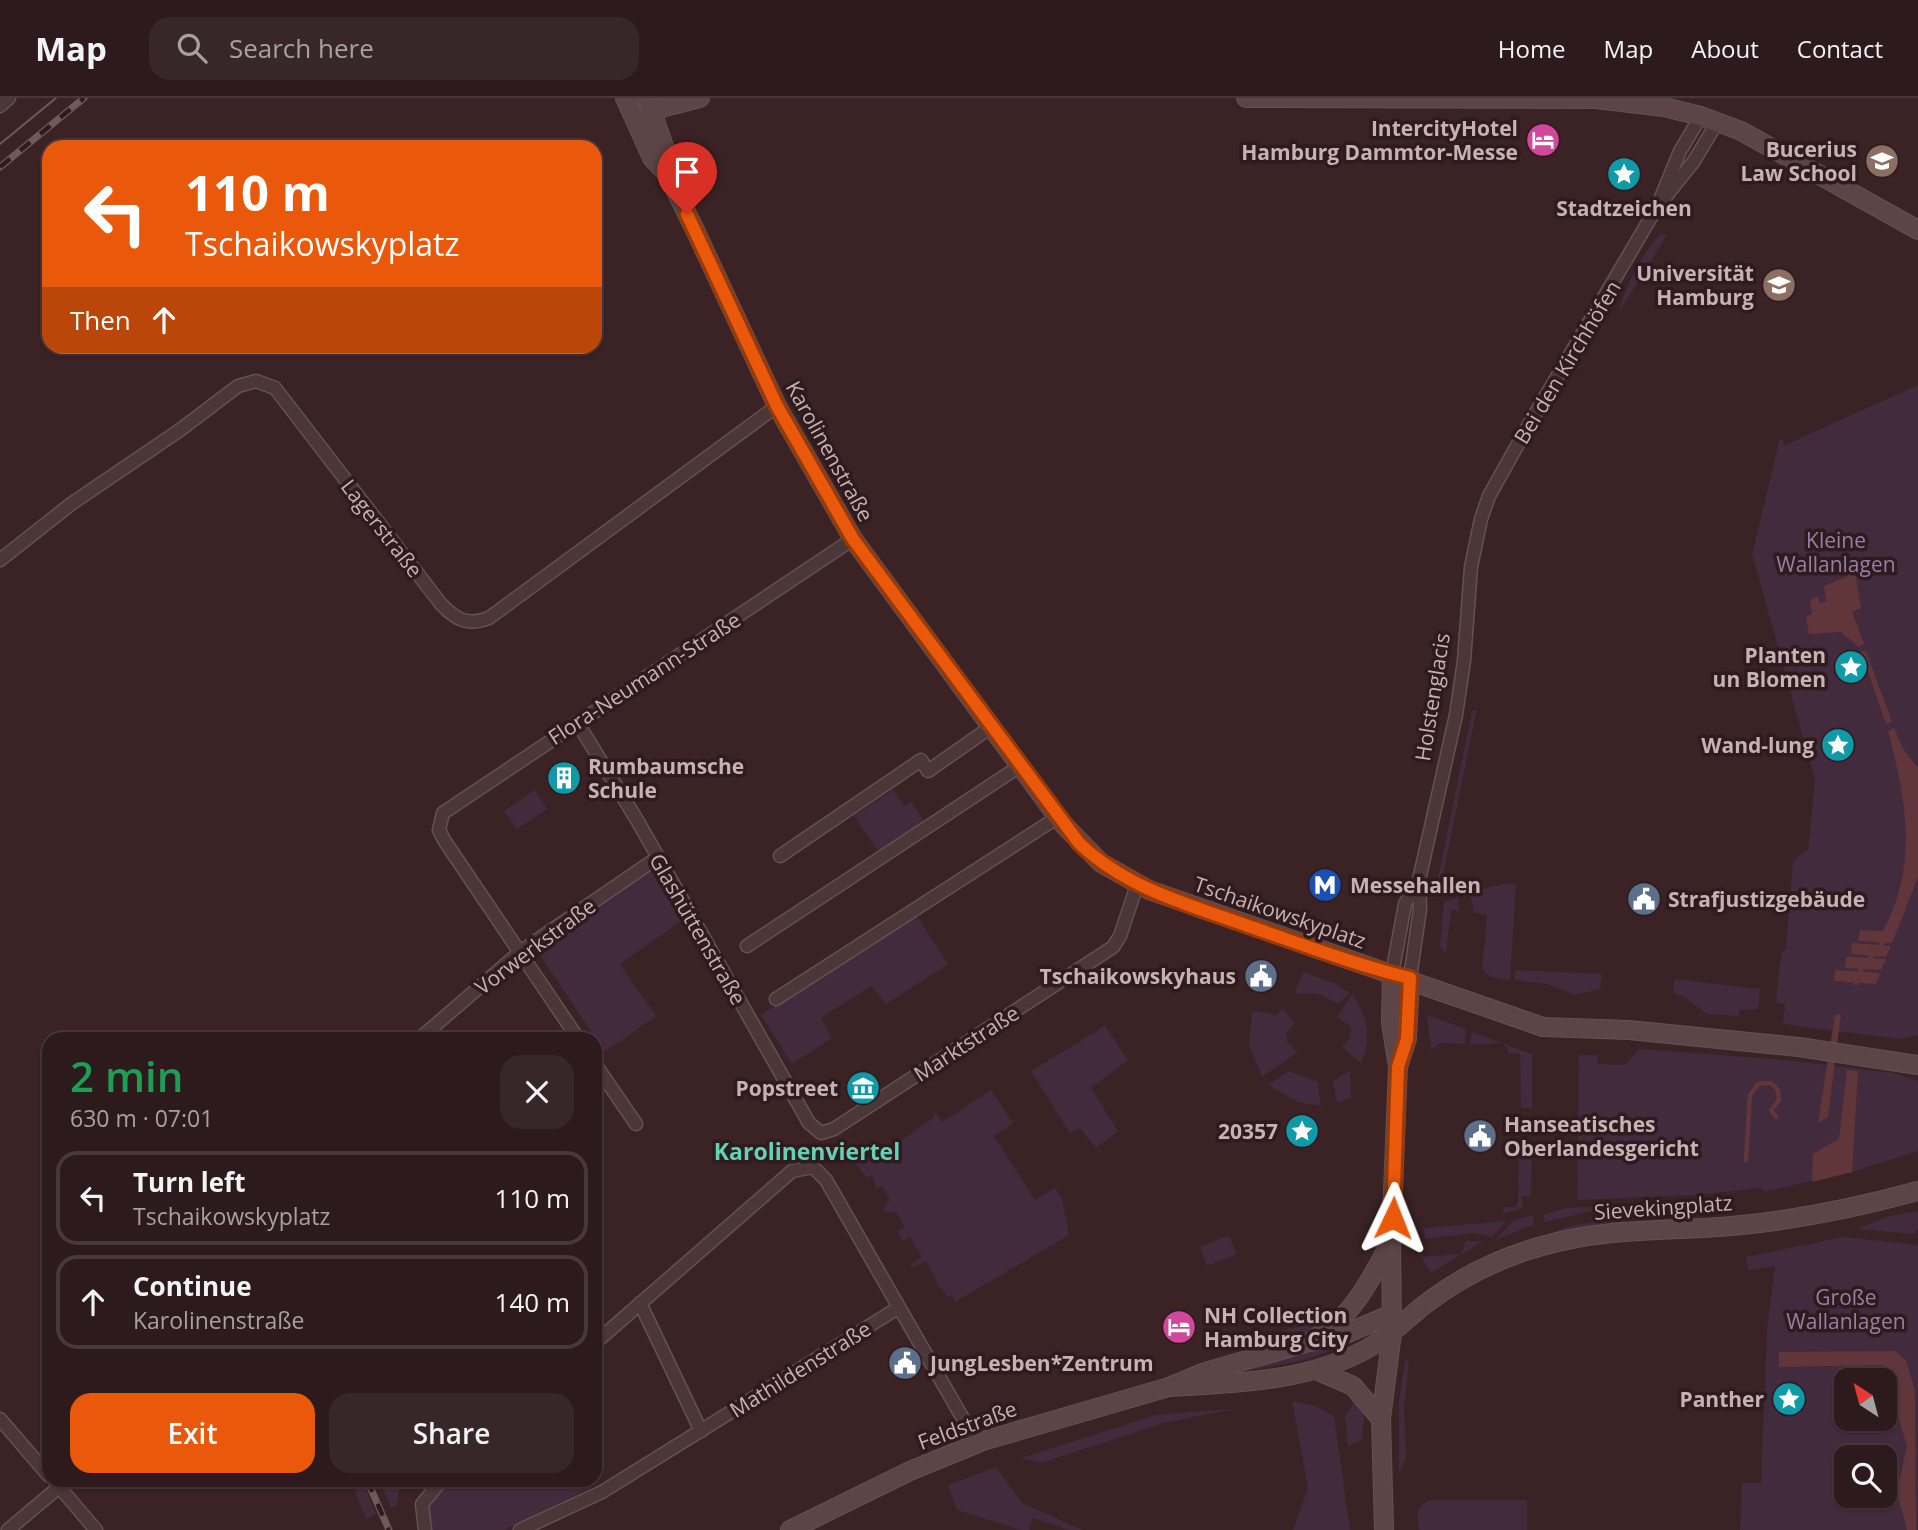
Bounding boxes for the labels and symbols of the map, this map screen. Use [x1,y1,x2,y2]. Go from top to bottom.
place label: IntercityHotel Hamburg Dammtor-Messe [1241,114,1518,166]
hotel icon: IntercityHotel Hamburg Dammtor-Messe [1524,121,1562,159]
place label: Bucerius Law School [1740,135,1857,187]
pin [657,142,717,214]
school or university icon: Bucerius Law School [1863,142,1901,180]
place icon: Stadtzeichen [1605,155,1643,193]
place label: Stadtzeichen [1556,194,1692,222]
place label: Universität Hamburg [1636,259,1754,311]
school or university icon: Universität Hamburg [1760,266,1798,304]
street label: Bei den Kirchhöfen [1507,275,1627,449]
street label: Karolinenstraße [780,376,880,526]
street label: Lagerstraße [335,473,429,583]
park label: Kleine Wallanlagen [1776,526,1896,578]
street label: Flora-Neumann-Straße [542,605,746,751]
street label: Holstenglacis [1408,631,1456,763]
place label: Planten un Blomen [1713,641,1826,693]
place icon: Planten un Blomen [1832,648,1870,686]
place icon: Wand-lung [1819,726,1857,764]
place label: Wand-lung [1701,731,1814,759]
place label: Rumbaumsche Schule [588,752,744,804]
building icon: Rumbaumsche Schule [545,759,583,797]
street label: Glashüttenstraße [643,848,753,1010]
metro station icon: Messehallen [1306,866,1344,904]
street label: Tschaikowskyplatz [1190,869,1370,955]
place label: Messehallen [1350,871,1481,899]
public building icon: Strafjustizgebäude [1625,880,1663,918]
place label: Strafjustizgebäude [1668,885,1865,913]
street label: Vorwerkstraße [469,891,601,1001]
public building icon: Tschaikowskyhaus [1242,957,1280,995]
place label: Tschaikowskyhaus [1040,962,1236,990]
street label: Marktstraße [908,999,1024,1087]
museum icon: Popstreet [844,1069,882,1107]
place label: Popstreet [736,1074,838,1102]
place label: Hanseatisches Oberlandesgericht [1504,1110,1699,1162]
place icon: 20357 [1283,1112,1321,1150]
place label: 20357 [1218,1117,1278,1145]
public building icon: Hanseatisches Oberlandesgericht [1461,1117,1499,1155]
district label: Karolinenviertel [714,1135,900,1167]
position arrow [1356,1181,1430,1255]
street label: Sievekingplatz [1593,1188,1733,1226]
park label: Große Wallanlagen [1786,1283,1906,1335]
place label: NH Collection Hamburg City [1204,1301,1348,1353]
hotel icon: NH Collection Hamburg City [1160,1308,1198,1346]
street label: Mathildenstraße [724,1314,876,1424]
public building icon: JungLesben*Zentrum [886,1344,924,1382]
place label: JungLesben*Zentrum [928,1349,1154,1377]
north arrow [1834,1368,1897,1432]
place icon: Panther [1770,1380,1808,1418]
place label: Panther [1679,1385,1764,1413]
street label: Feldstraße [914,1394,1020,1456]

